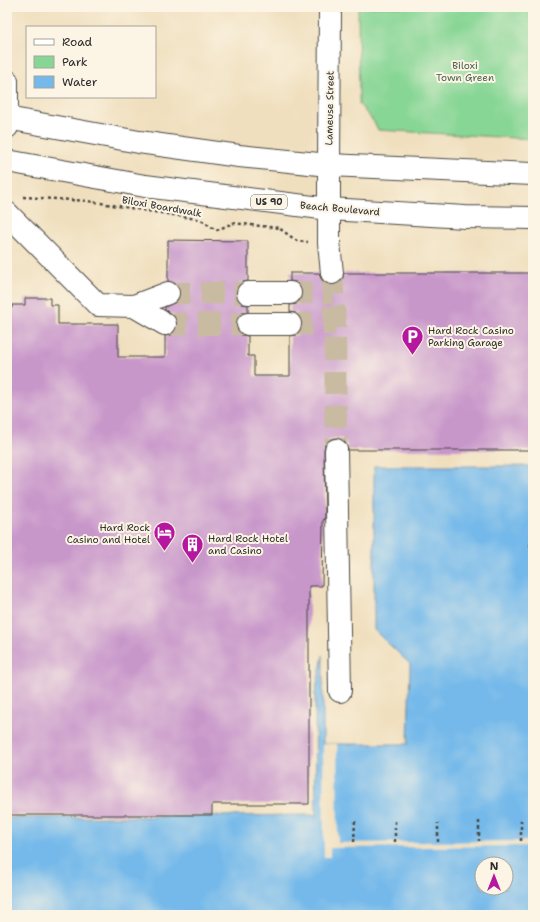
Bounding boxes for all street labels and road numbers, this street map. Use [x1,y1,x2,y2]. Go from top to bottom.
street label: Lameuse Street [322,71,337,145]
street label: Biloxi Boardwalk [121,193,203,220]
road number: US 90 [251,195,287,209]
street label: Beach Boulevard [299,199,381,219]

